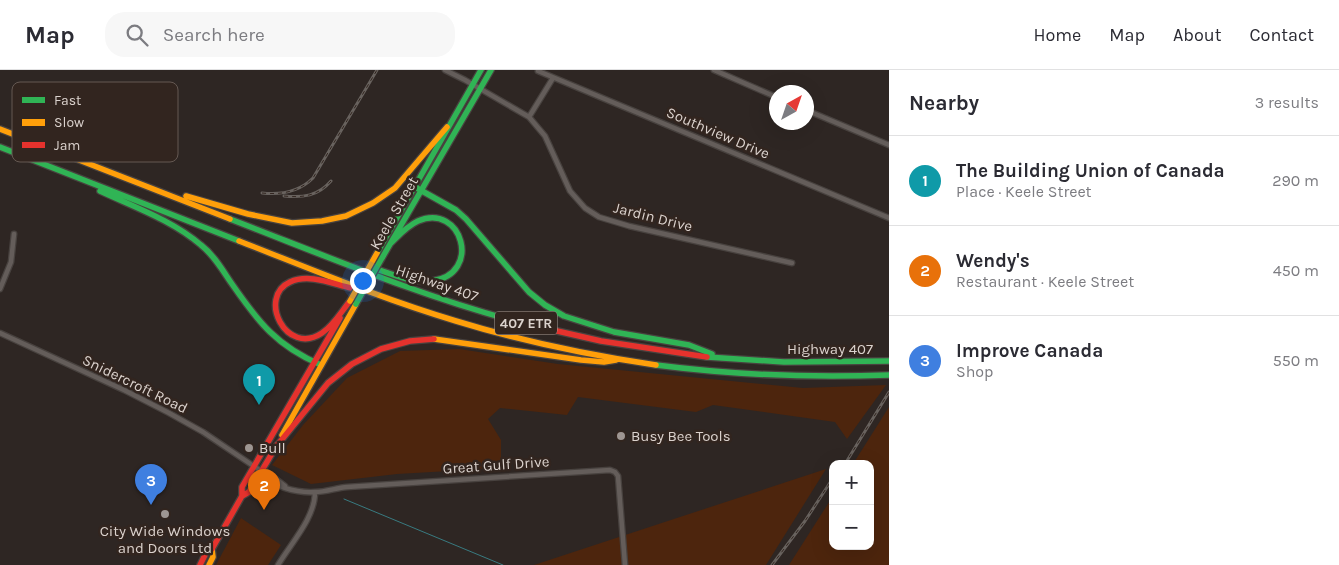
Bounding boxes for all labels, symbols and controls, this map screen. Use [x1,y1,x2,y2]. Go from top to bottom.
search box [105,12,455,57]
text: Map [25,21,75,49]
icon: search [123,21,151,49]
text: Search here [163,24,265,46]
text: Home [1033,24,1081,46]
text: Map [1109,24,1145,46]
text: About [1173,24,1222,46]
text: Contact [1250,24,1314,46]
legend [12,82,178,162]
north arrow [769,85,814,130]
text: Nearby [909,91,979,115]
text: Fast [54,92,81,109]
text: 3 results [1255,93,1319,112]
street label: Southview Drive [664,103,772,163]
text: Slow [54,114,84,131]
text: Jam [54,137,80,154]
text: The Building Union of Canada [956,160,1225,182]
text: 1 [922,171,928,190]
text: 290 m [1272,171,1319,190]
street label: Keele Street [366,173,422,253]
text: Place · Keele Street [956,182,1092,201]
street label: Jardin Drive [612,198,694,236]
text: Wendy's [956,250,1030,272]
street label: Highway 407 [393,260,481,306]
text: 2 [920,261,930,280]
text: 450 m [1273,261,1319,280]
your location [350,268,376,294]
text: Restaurant · Keele Street [956,272,1134,291]
road number: 407 ETR [495,312,557,334]
street label: Highway 407 [787,340,873,358]
text: Improve Canada [956,340,1103,362]
street label: Snidercroft Road [79,351,191,417]
text: 3 [920,351,930,370]
text: 550 m [1273,351,1319,370]
text: Shop [956,362,993,381]
pin: 1 [243,364,275,405]
place label: Busy Bee Tools [631,427,731,445]
marker: Busy Bee Tools [615,430,627,442]
place label: Bull [259,439,286,457]
marker: Bull [243,442,255,454]
street label: Great Gulf Drive [442,452,550,478]
map controls [829,460,874,550]
button: + [829,460,874,505]
pin: 3 [135,464,167,505]
pin: 2 [248,469,280,510]
button: − [829,505,874,550]
marker: City Wide Windows and Doors Ltd [159,508,171,520]
place label: City Wide Windows and Doors Ltd [100,522,230,557]

